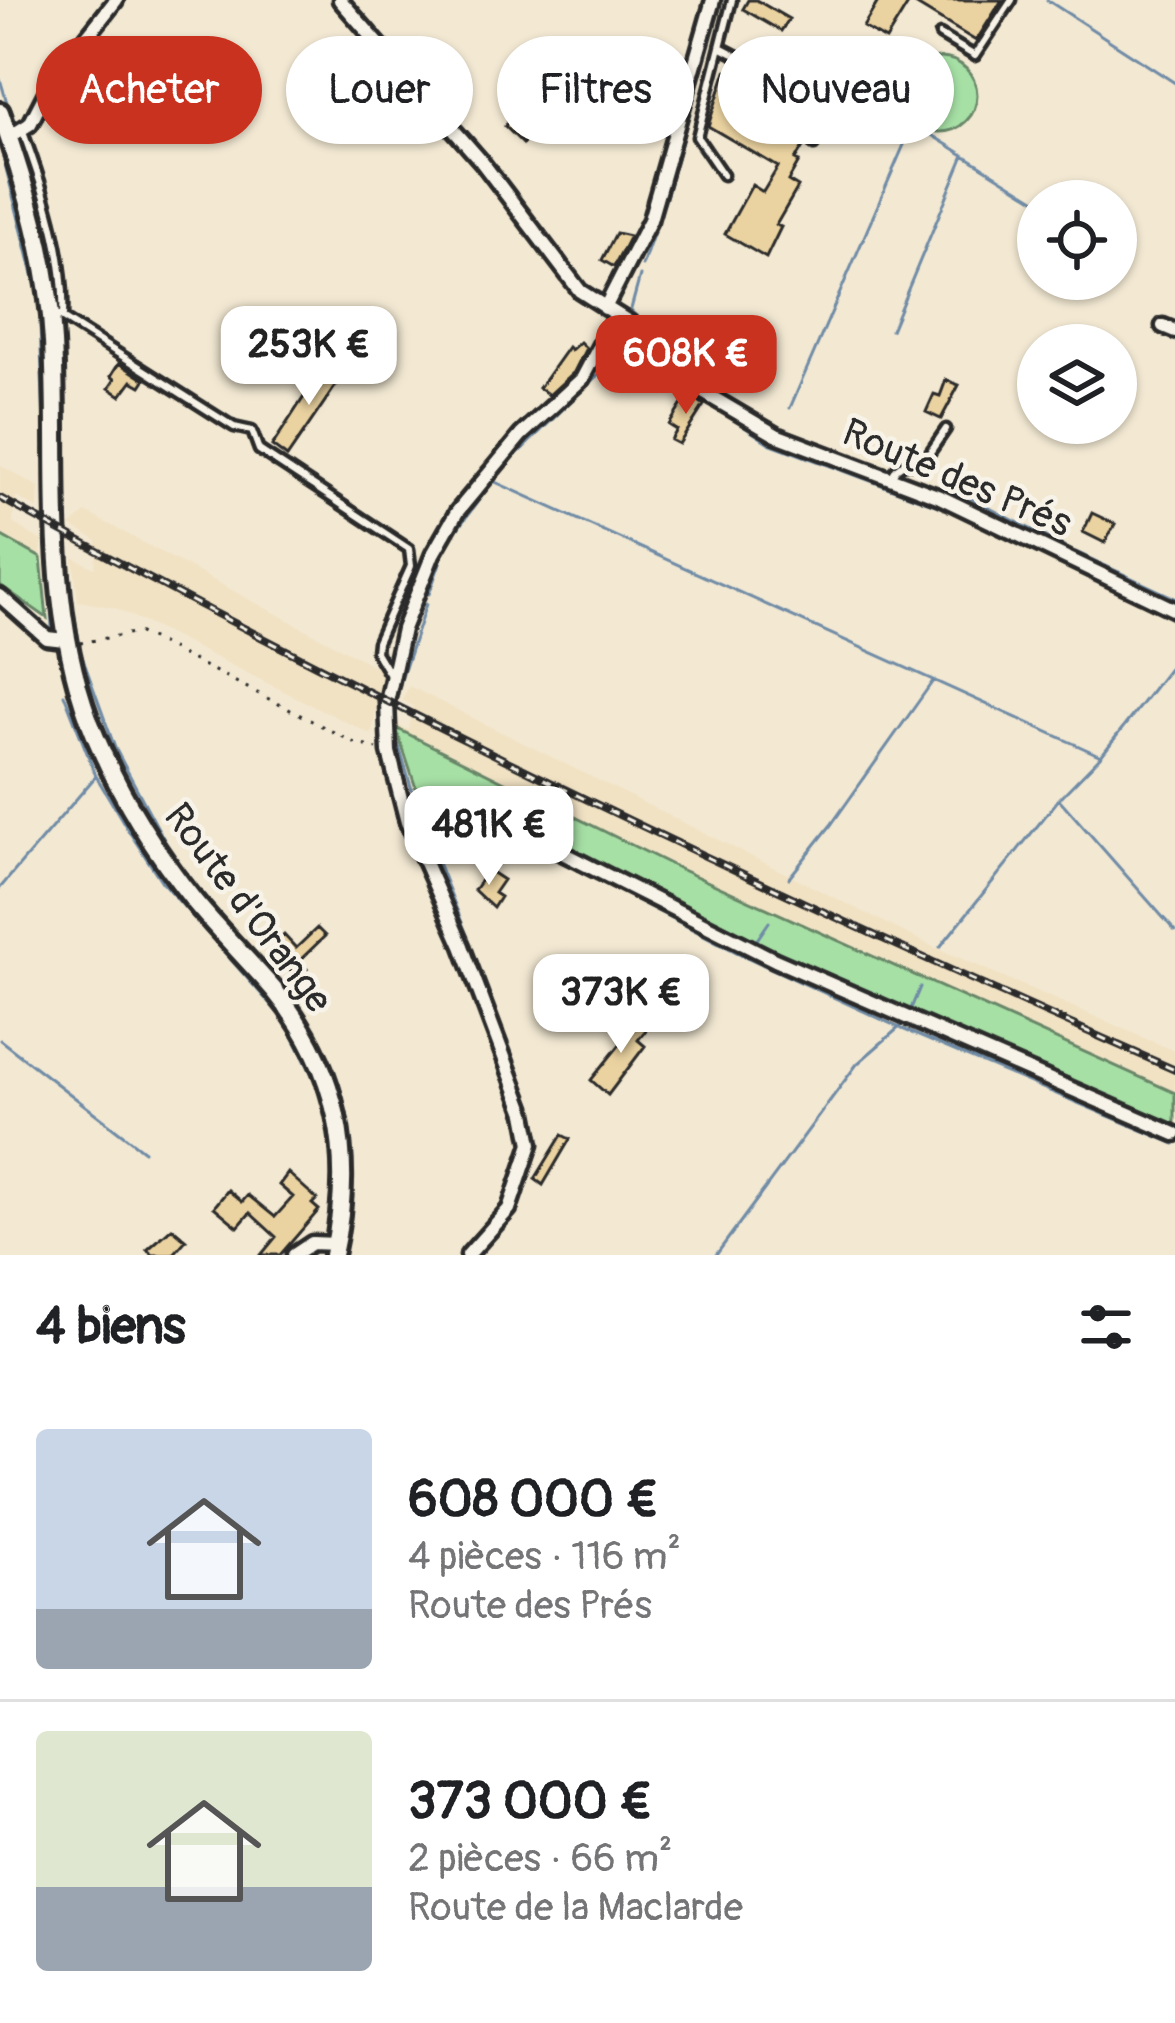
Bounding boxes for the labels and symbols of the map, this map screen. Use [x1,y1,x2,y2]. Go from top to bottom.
pin: 253K € [211,306,407,408]
pin: 608K € [588,315,784,417]
street label: Route des Prés [835,408,1079,548]
pin: 481K € [391,786,587,888]
street label: Route d'Orange [153,793,343,1023]
pin: 373K € [523,954,719,1056]

